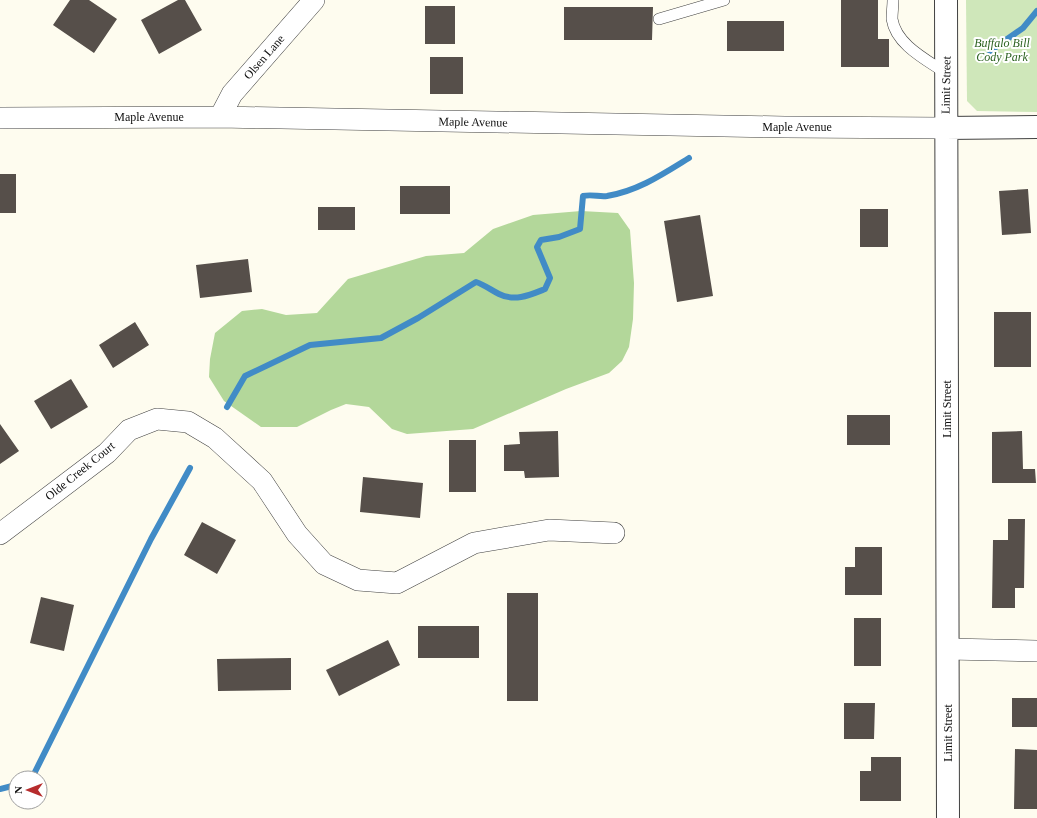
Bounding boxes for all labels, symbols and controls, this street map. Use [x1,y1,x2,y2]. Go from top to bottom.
street label: Olsen Lane [241,32,287,82]
park label: Buffalo Bill Cody Park [974,36,1030,64]
street label: Limit Street [938,55,954,114]
street label: Maple Avenue [114,110,184,124]
street label: Maple Avenue [438,114,508,130]
street label: Maple Avenue [762,120,832,134]
street label: Limit Street [940,380,954,438]
street label: Olde Creek Court [42,438,118,503]
street label: Limit Street [941,704,955,762]
north arrow [8,770,48,810]
text: N [12,786,24,794]

